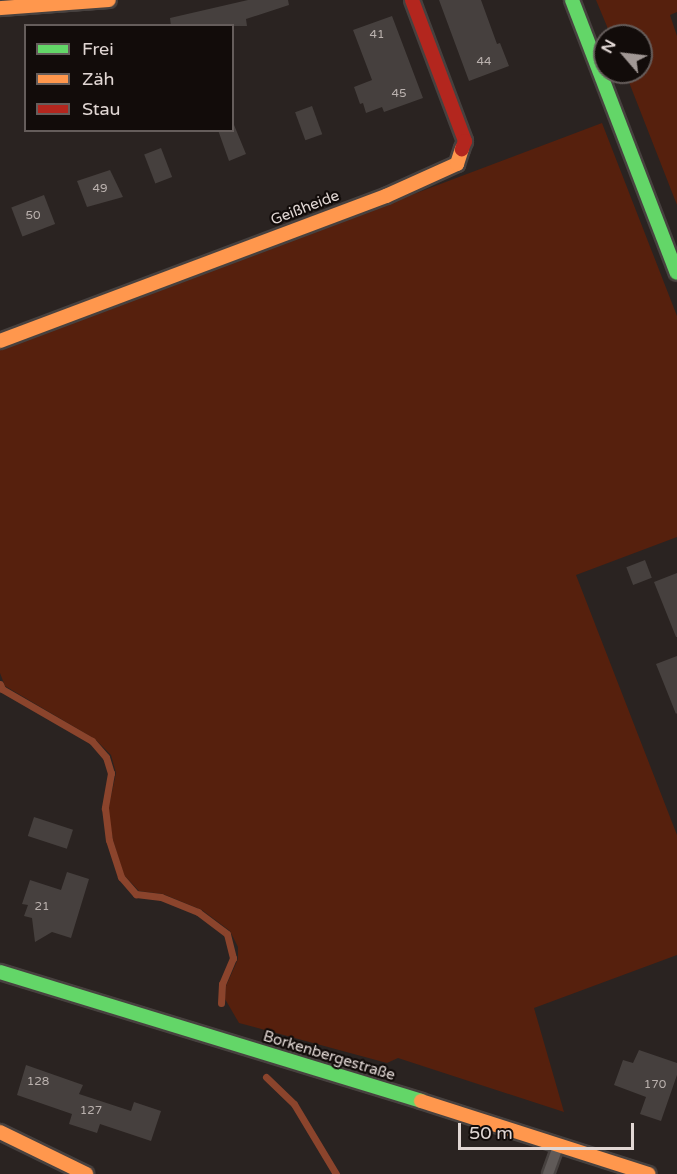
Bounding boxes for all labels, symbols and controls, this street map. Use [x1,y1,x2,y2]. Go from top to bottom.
legend [24,24,234,132]
north arrow [593,24,653,84]
house number: 41 [369,28,385,42]
text: N [597,36,621,57]
text: Frei [82,38,114,60]
house number: 44 [476,55,492,69]
text: Zäh [82,68,115,90]
house number: 45 [391,87,407,101]
text: Stau [82,98,121,120]
house number: 49 [92,182,108,196]
street label: Geißheide [268,187,342,229]
house number: 50 [25,209,41,223]
house number: 21 [34,900,50,914]
street label: Borkenbergestraße [261,1027,397,1085]
house number: 128 [27,1075,49,1089]
house number: 170 [644,1078,666,1092]
house number: 127 [80,1104,102,1118]
scale bar [461,1111,636,1149]
text: 50 m [469,1122,513,1144]

